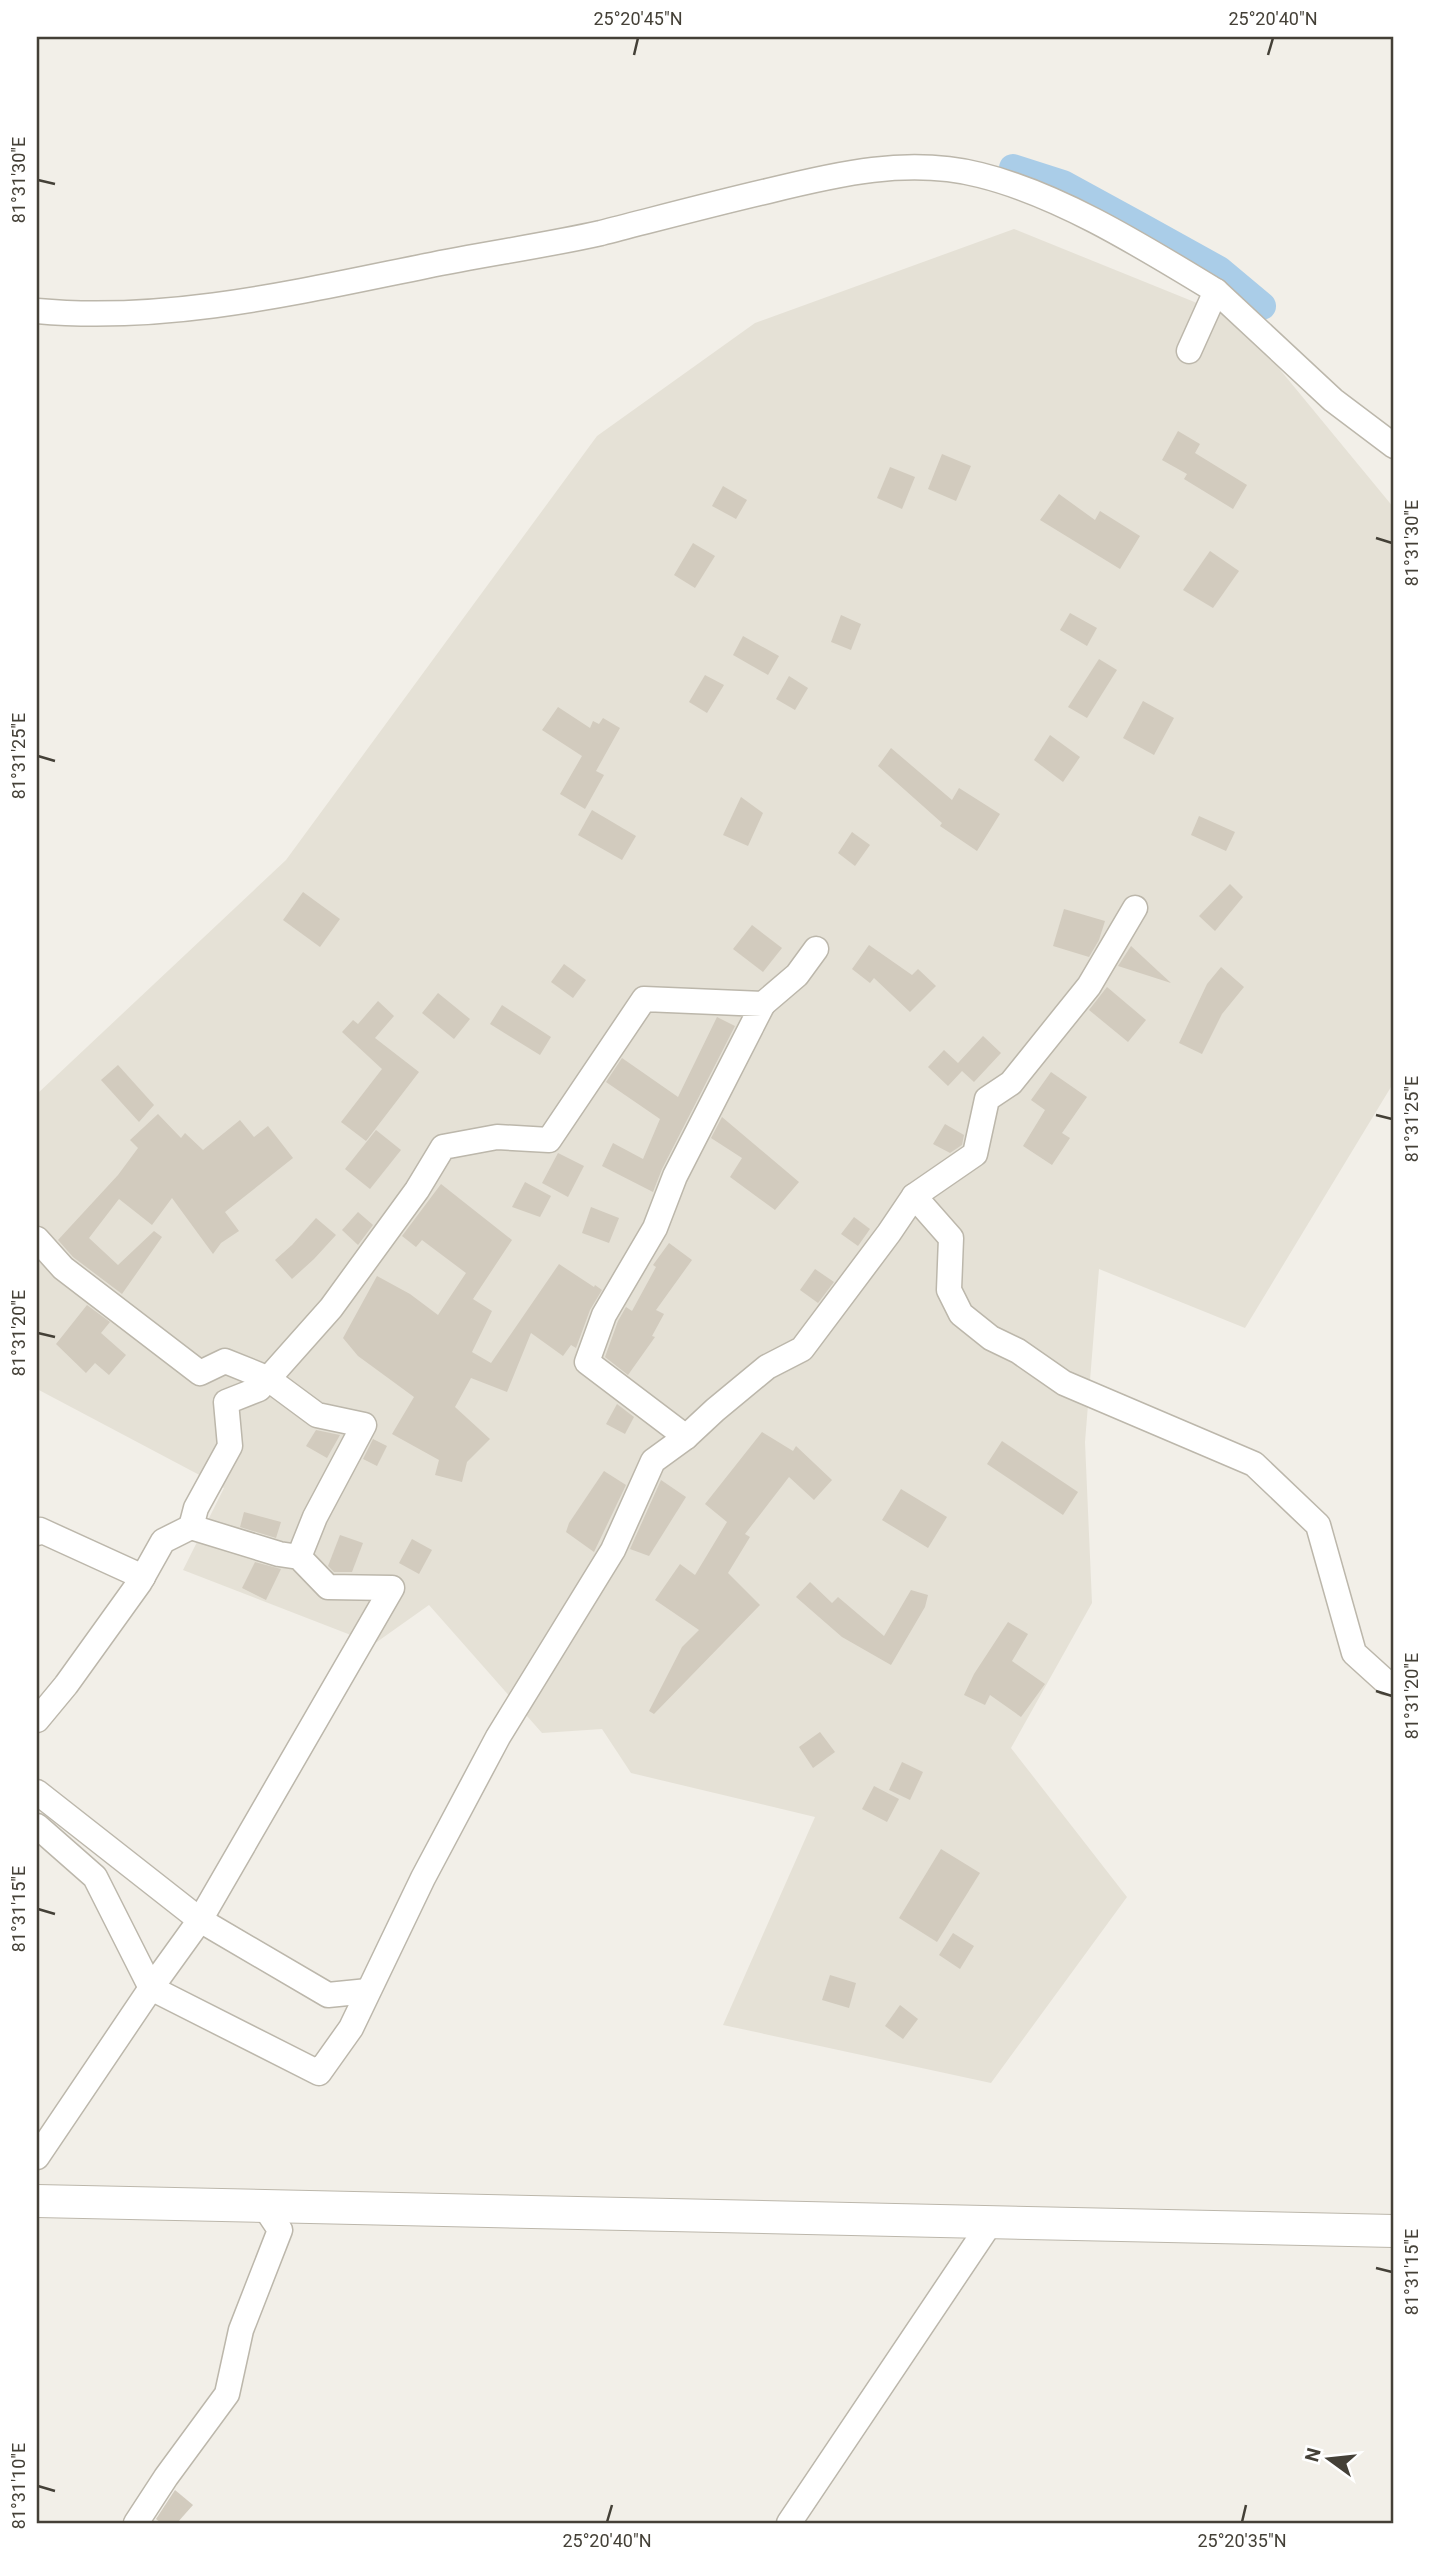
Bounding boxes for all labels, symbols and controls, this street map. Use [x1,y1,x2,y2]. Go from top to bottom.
text: 25°20'45"N [593,8,683,29]
text: 25°20'40"N [1228,8,1318,29]
text: 81°31'30"E [8,137,29,223]
text: 81°31'30"E [1401,500,1422,586]
text: 81°31'25"E [8,713,29,799]
text: 81°31'25"E [1401,1076,1422,1162]
text: 81°31'20"E [8,1290,29,1376]
text: 81°31'20"E [1401,1653,1422,1739]
text: 81°31'15"E [8,1866,29,1952]
text: 81°31'15"E [1401,2229,1422,2315]
north arrow [1294,2424,1364,2494]
text: 81°31'10"E [8,2443,29,2529]
text: N [1300,2445,1326,2464]
text: 25°20'40"N [562,2530,652,2551]
text: 25°20'35"N [1197,2530,1287,2551]

